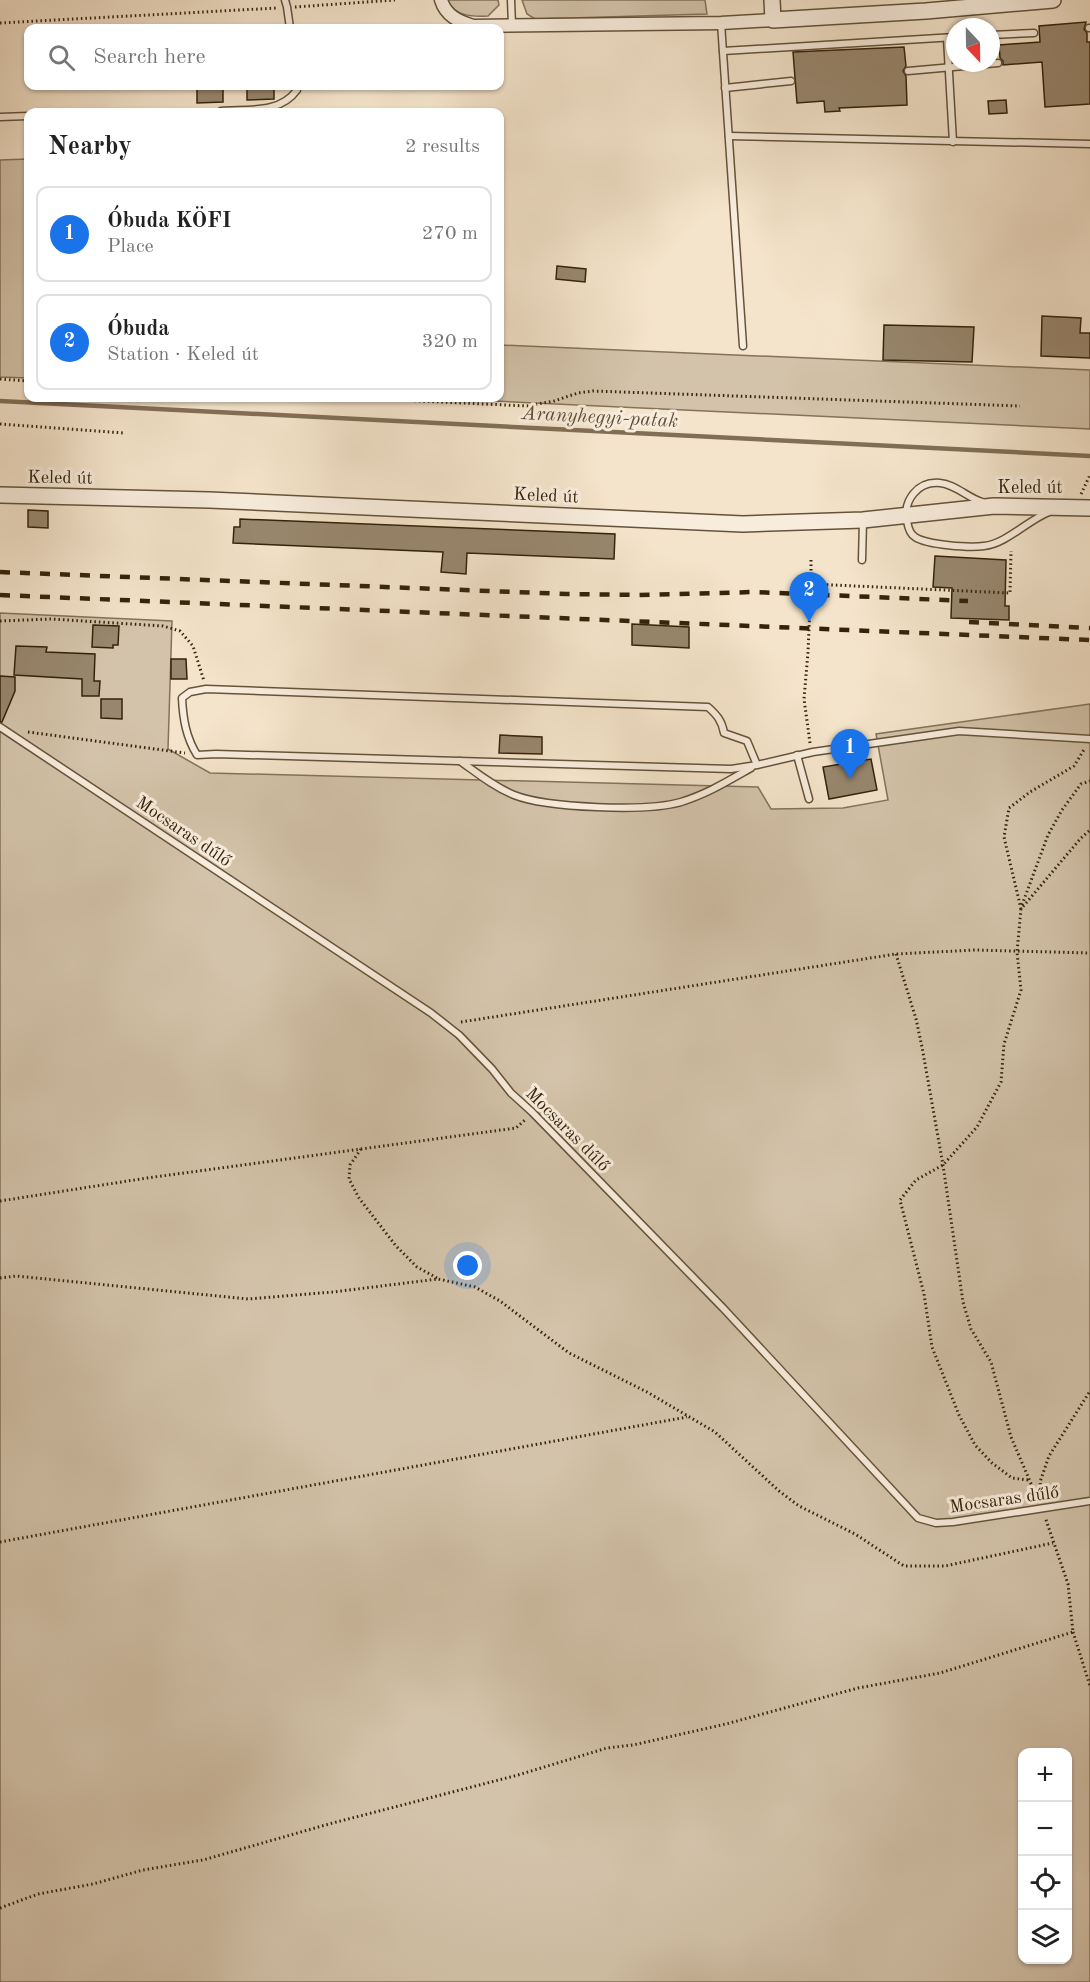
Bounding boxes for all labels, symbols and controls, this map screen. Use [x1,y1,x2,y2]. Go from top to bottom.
north arrow [946,18,1000,72]
search box [24,24,504,90]
icon: search [45,41,78,74]
text: Search here [93,46,206,68]
text: Nearby [48,134,132,160]
text: 2 results [405,137,480,157]
text: Óbuda KÖFI [107,210,232,232]
text: 1 [64,224,75,244]
text: 270 m [422,224,478,244]
text: Place [107,237,154,257]
text: Óbuda [107,318,169,340]
text: 2 [64,332,75,352]
text: 320 m [422,332,478,352]
text: Station · Keled út [107,345,259,365]
water label: Aranyhegyi-patak [520,404,679,432]
street label: Keled út [27,468,93,488]
street label: Keled út [997,479,1063,497]
street label: Keled út [513,485,579,507]
pin: 2 [790,572,828,622]
pin: 1 [830,730,870,779]
street label: Mocsaras dűlő [133,793,234,870]
street label: Mocsaras dűlő [522,1084,613,1175]
your location [453,1251,482,1280]
street label: Mocsaras dűlő [948,1483,1060,1517]
map controls [1018,1748,1072,1964]
button: + [1018,1748,1072,1802]
button: − [1018,1802,1072,1856]
button: locate [1018,1856,1072,1910]
button: layers [1018,1910,1072,1964]

